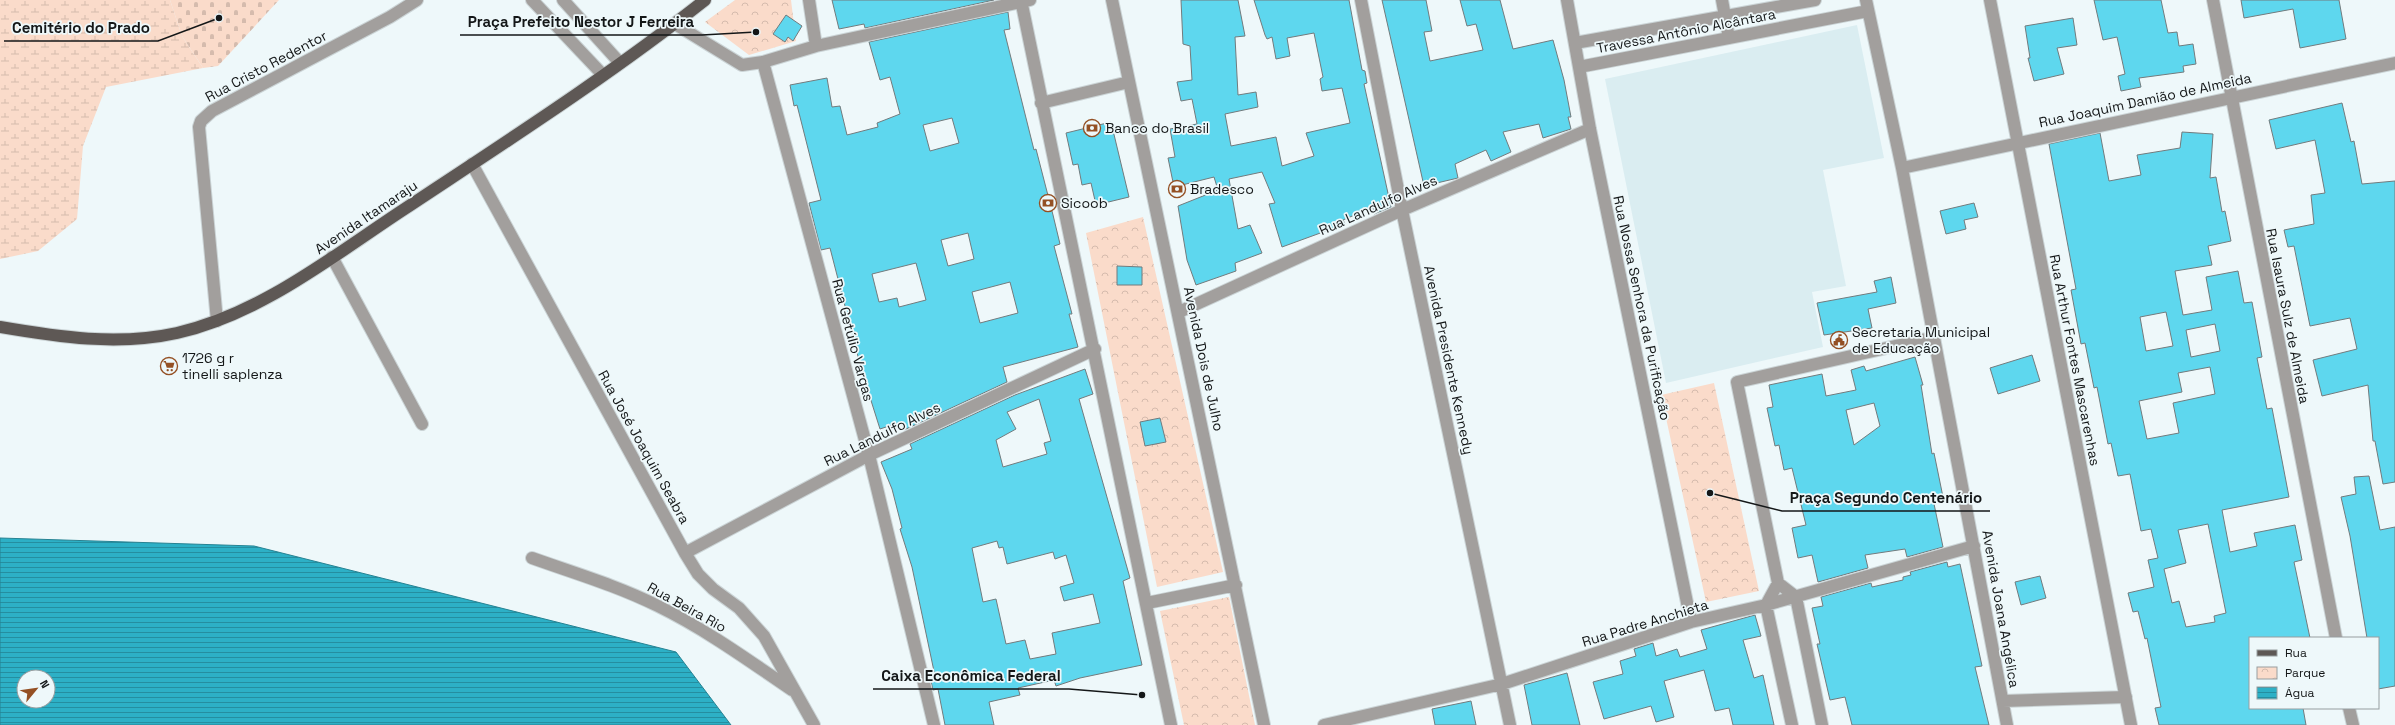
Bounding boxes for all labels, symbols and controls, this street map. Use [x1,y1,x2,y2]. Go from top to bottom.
street label: Travessa Antônio Alcântara [1595,5,1777,57]
callout: Praça Prefeito Nestor J Ferreira [460,8,702,35]
text: Praça Prefeito Nestor J Ferreira [468,12,695,31]
callout: Cemitério do Prado [4,14,158,41]
text: Cemitério do Prado [12,18,150,37]
street label: Rua Cristo Redentor [202,26,330,106]
street label: Rua Joaquim Damião de Almeida [2037,69,2253,131]
bank icon: Banco do Brasil [1082,118,1102,138]
place label: Banco do Brasil [1105,119,1209,137]
street label: Rua Landulfo Alves [1316,171,1440,239]
street label: Avenida Itamaraju [311,176,421,258]
bank icon: Bradesco [1167,179,1187,199]
place label: Bradesco [1190,180,1254,198]
bank icon: Sicoob [1038,193,1058,213]
place label: Sicoob [1061,194,1108,212]
street label: Rua Nossa Senhora da Purificação [1609,194,1675,422]
street label: Rua Isaura Sulz de Almeida [2262,227,2314,405]
street label: Rua Arthur Fontes Mascarenhas [2046,253,2104,467]
street label: Avenida Presidente Kennedy [1420,264,1478,456]
street label: Rua Getúlio Vargas [828,277,878,403]
street label: Avenida Dois de Julho [1180,285,1228,433]
place label: Secretaria Municipal de Educação [1852,323,1990,357]
public building icon: Secretaria Municipal de Educação [1829,330,1849,350]
place label: 1726 g r tinelli saplenza [182,349,283,383]
supermarket icon: 1726 g r tinelli saplenza [159,356,179,376]
street label: Rua José Joaquim Seabra [594,367,694,527]
street label: Rua Landulfo Alves [821,398,943,470]
callout: Praça Segundo Centenário [1782,484,1990,511]
text: Praça Segundo Centenário [1790,488,1982,507]
street label: Avenida Joana Angélica [1978,529,2024,689]
street label: Rua Beira Rio [644,578,730,636]
street label: Rua Padre Anchieta [1580,595,1710,651]
legend [2249,637,2379,709]
text: Rua [2285,645,2307,661]
callout: Caixa Econômica Federal [873,662,1069,689]
text: Parque [2285,665,2325,681]
text: Caixa Econômica Federal [881,666,1061,685]
north arrow [16,669,56,709]
text: N [37,678,53,691]
text: Água [2285,685,2315,701]

